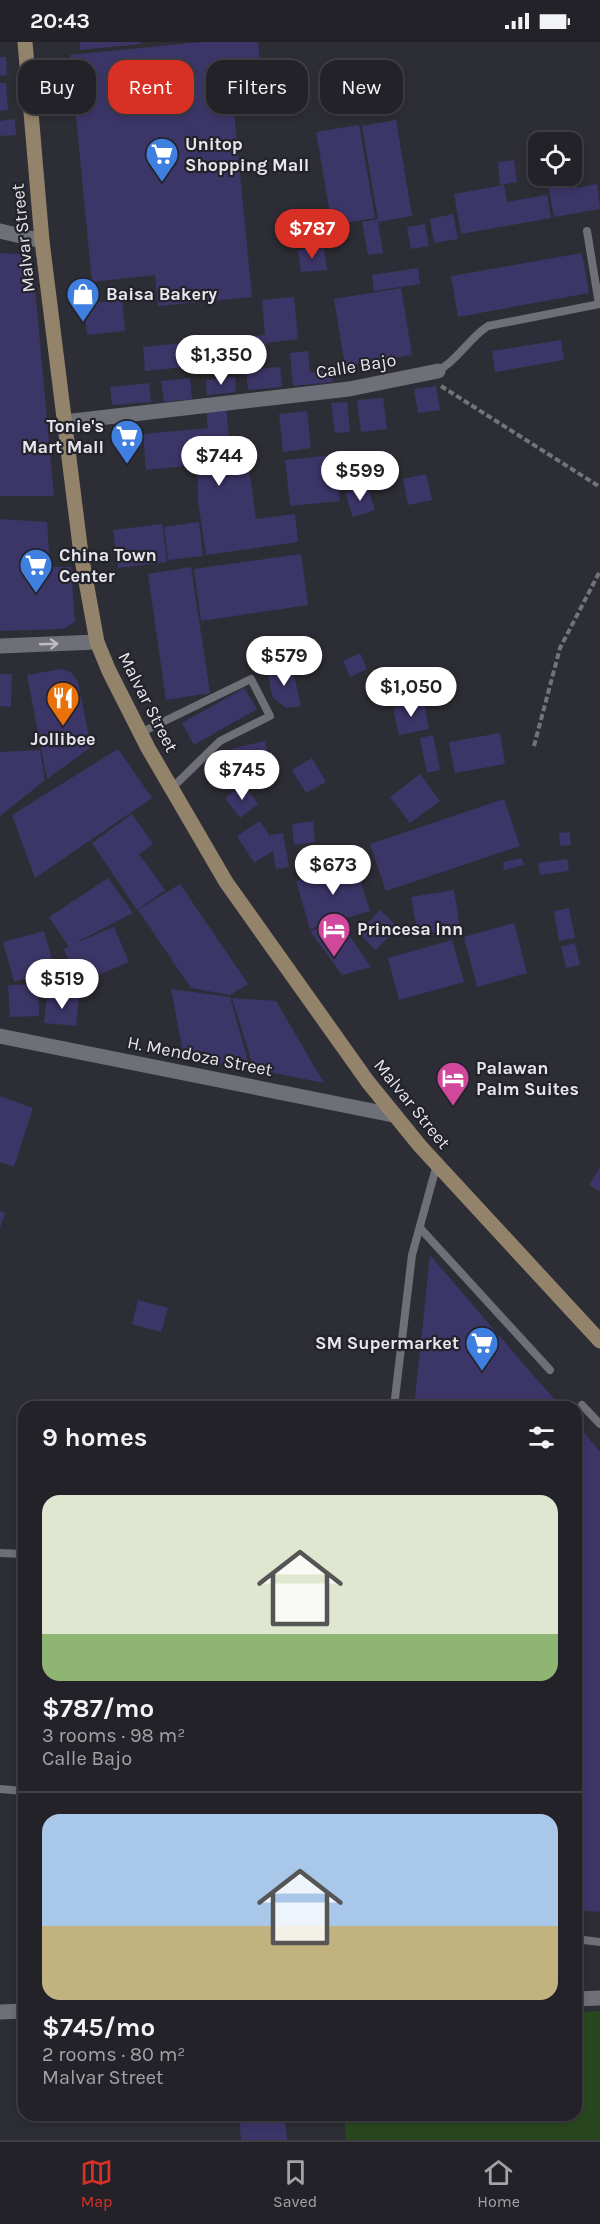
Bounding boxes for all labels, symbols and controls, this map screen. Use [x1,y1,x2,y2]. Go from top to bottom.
text: 20:43 [30,8,90,34]
chip: Buy [18,60,96,114]
chip: Rent [108,60,194,114]
chip: Filters [206,60,308,114]
chip: New [320,60,403,114]
map controls [528,132,582,186]
button: locate [528,132,582,186]
place label: Unitop Shopping Mall [185,133,309,176]
supermarket icon: Unitop Shopping Mall [144,136,180,183]
street label: Malvar Street [6,182,40,294]
pin: $787 [276,209,348,260]
text: $787 [289,217,335,240]
shop icon: Baisa Bakery [65,276,101,323]
place label: Baisa Bakery [106,283,217,305]
pin: $1,350 [172,335,270,386]
text: $1,350 [190,343,252,366]
street label: Calle Bajo [314,349,398,383]
place label: Tonie's Mart Mall [22,415,104,458]
supermarket icon: Tonie's Mart Mall [109,418,145,465]
pin: $744 [183,436,255,487]
text: $744 [195,444,243,467]
pin: $599 [324,451,396,502]
text: $599 [335,459,385,482]
place label: China Town Center [59,544,157,587]
supermarket icon: China Town Center [18,547,54,594]
pin: $579 [248,636,320,687]
one-way arrow [38,638,58,649]
text: $579 [260,644,308,667]
street label: Malvar Street [113,648,183,756]
pin: $1,050 [362,667,460,718]
text: $1,050 [380,675,442,698]
restaurant icon: Jollibee [45,680,81,727]
place label: Jollibee [30,728,96,750]
pin: $745 [206,750,278,801]
text: $745 [218,758,266,781]
pin: $673 [297,845,369,896]
text: $673 [309,853,357,876]
hotel icon: Princesa Inn [316,911,352,958]
place label: Princesa Inn [357,918,463,940]
pin: $519 [26,959,98,1010]
text: $519 [40,967,84,990]
street label: H. Mendoza Street [125,1031,275,1081]
street label: Malvar Street [369,1055,455,1154]
place label: Palawan Palm Suites [476,1057,579,1100]
hotel icon: Palawan Palm Suites [435,1060,471,1107]
supermarket icon: SM Supermarket [464,1325,500,1372]
place label: SM Supermarket [315,1332,459,1354]
icon: filters [525,1421,558,1454]
text: 9 homes [42,1422,148,1453]
icon: home [246,1534,354,1642]
text: $787/mo [42,1693,154,1724]
text: 3 rooms · 98 m² [42,1724,185,1747]
text: Calle Bajo [42,1747,132,1770]
icon: home [246,1853,354,1961]
text: $745/mo [42,2012,155,2043]
text: 2 rooms · 80 m² [42,2043,185,2066]
text: Malvar Street [42,2066,164,2089]
tab: Map [80,2156,113,2211]
tab: Saved [273,2156,317,2211]
tab: Home [477,2156,520,2211]

